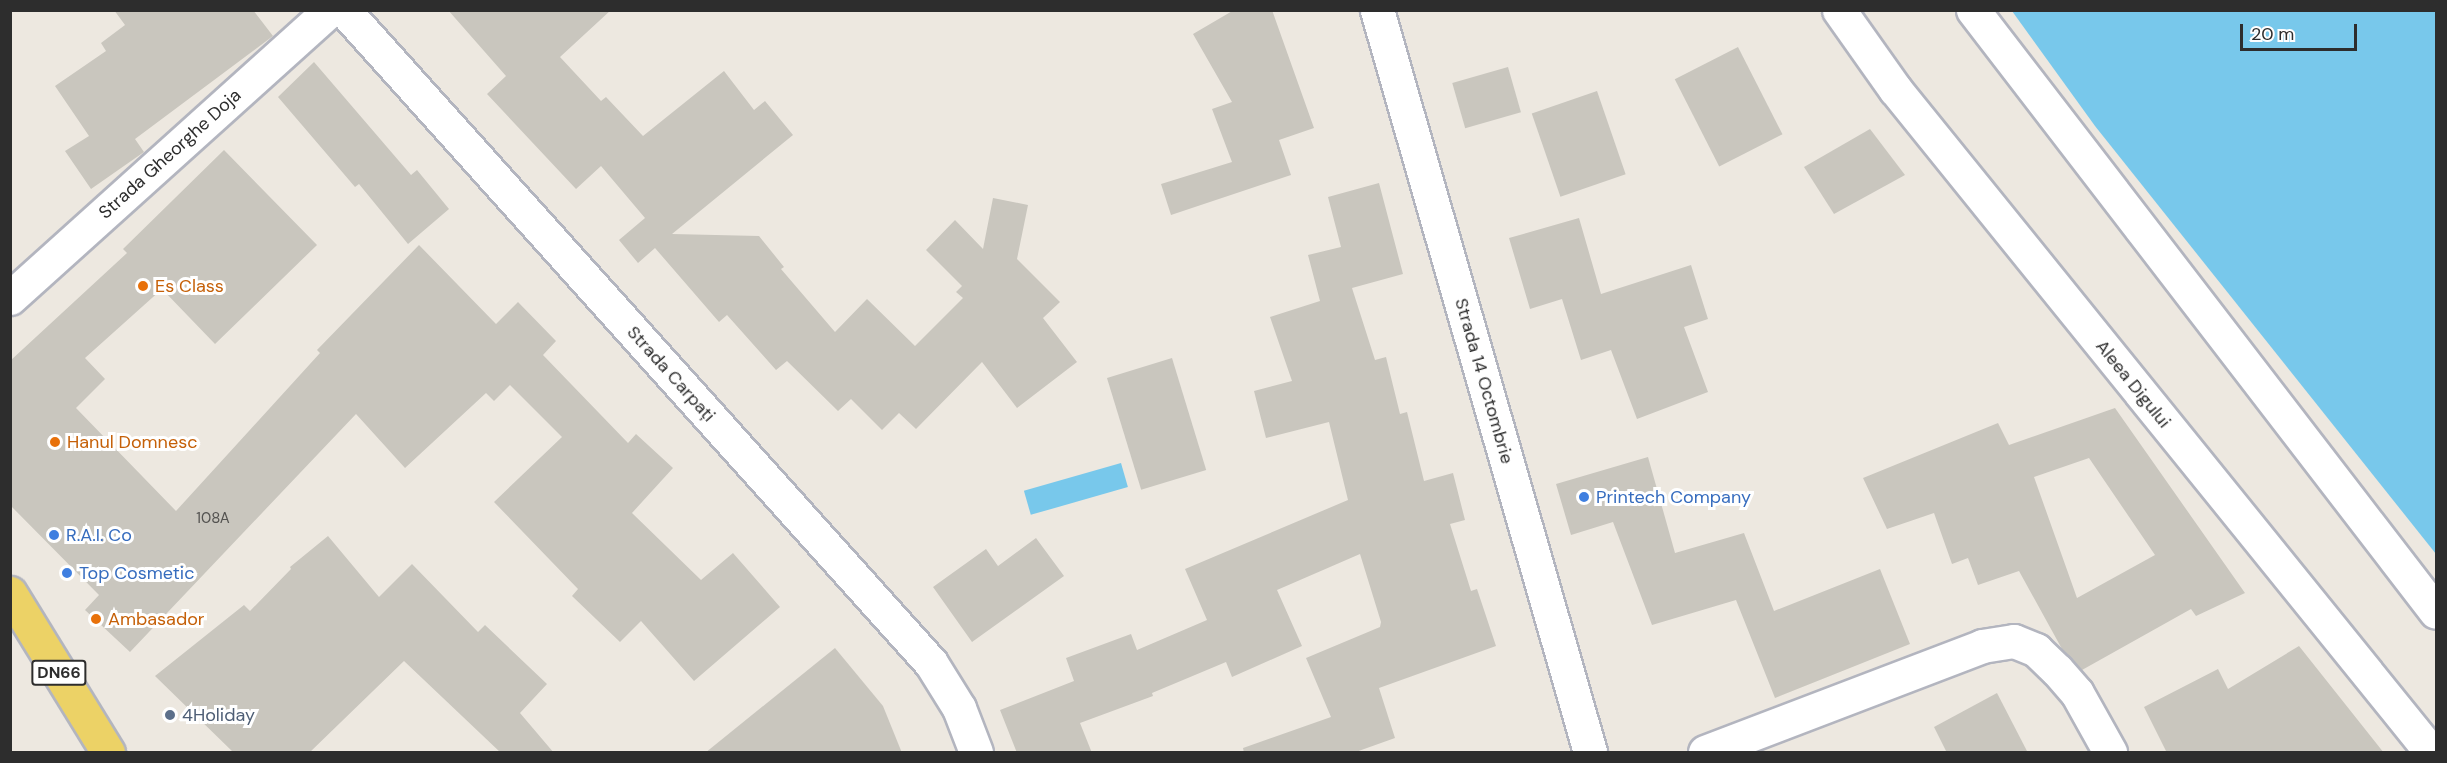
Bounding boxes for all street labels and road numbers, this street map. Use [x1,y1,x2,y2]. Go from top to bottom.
street label: Strada Gheorghe Doja [94,84,246,224]
street label: Strada 14 Octombrie [1450,296,1518,466]
street label: Strada Carpați [622,322,720,426]
street label: Aleea Digului [2091,336,2175,432]
road number: DN66 [31,660,88,686]

